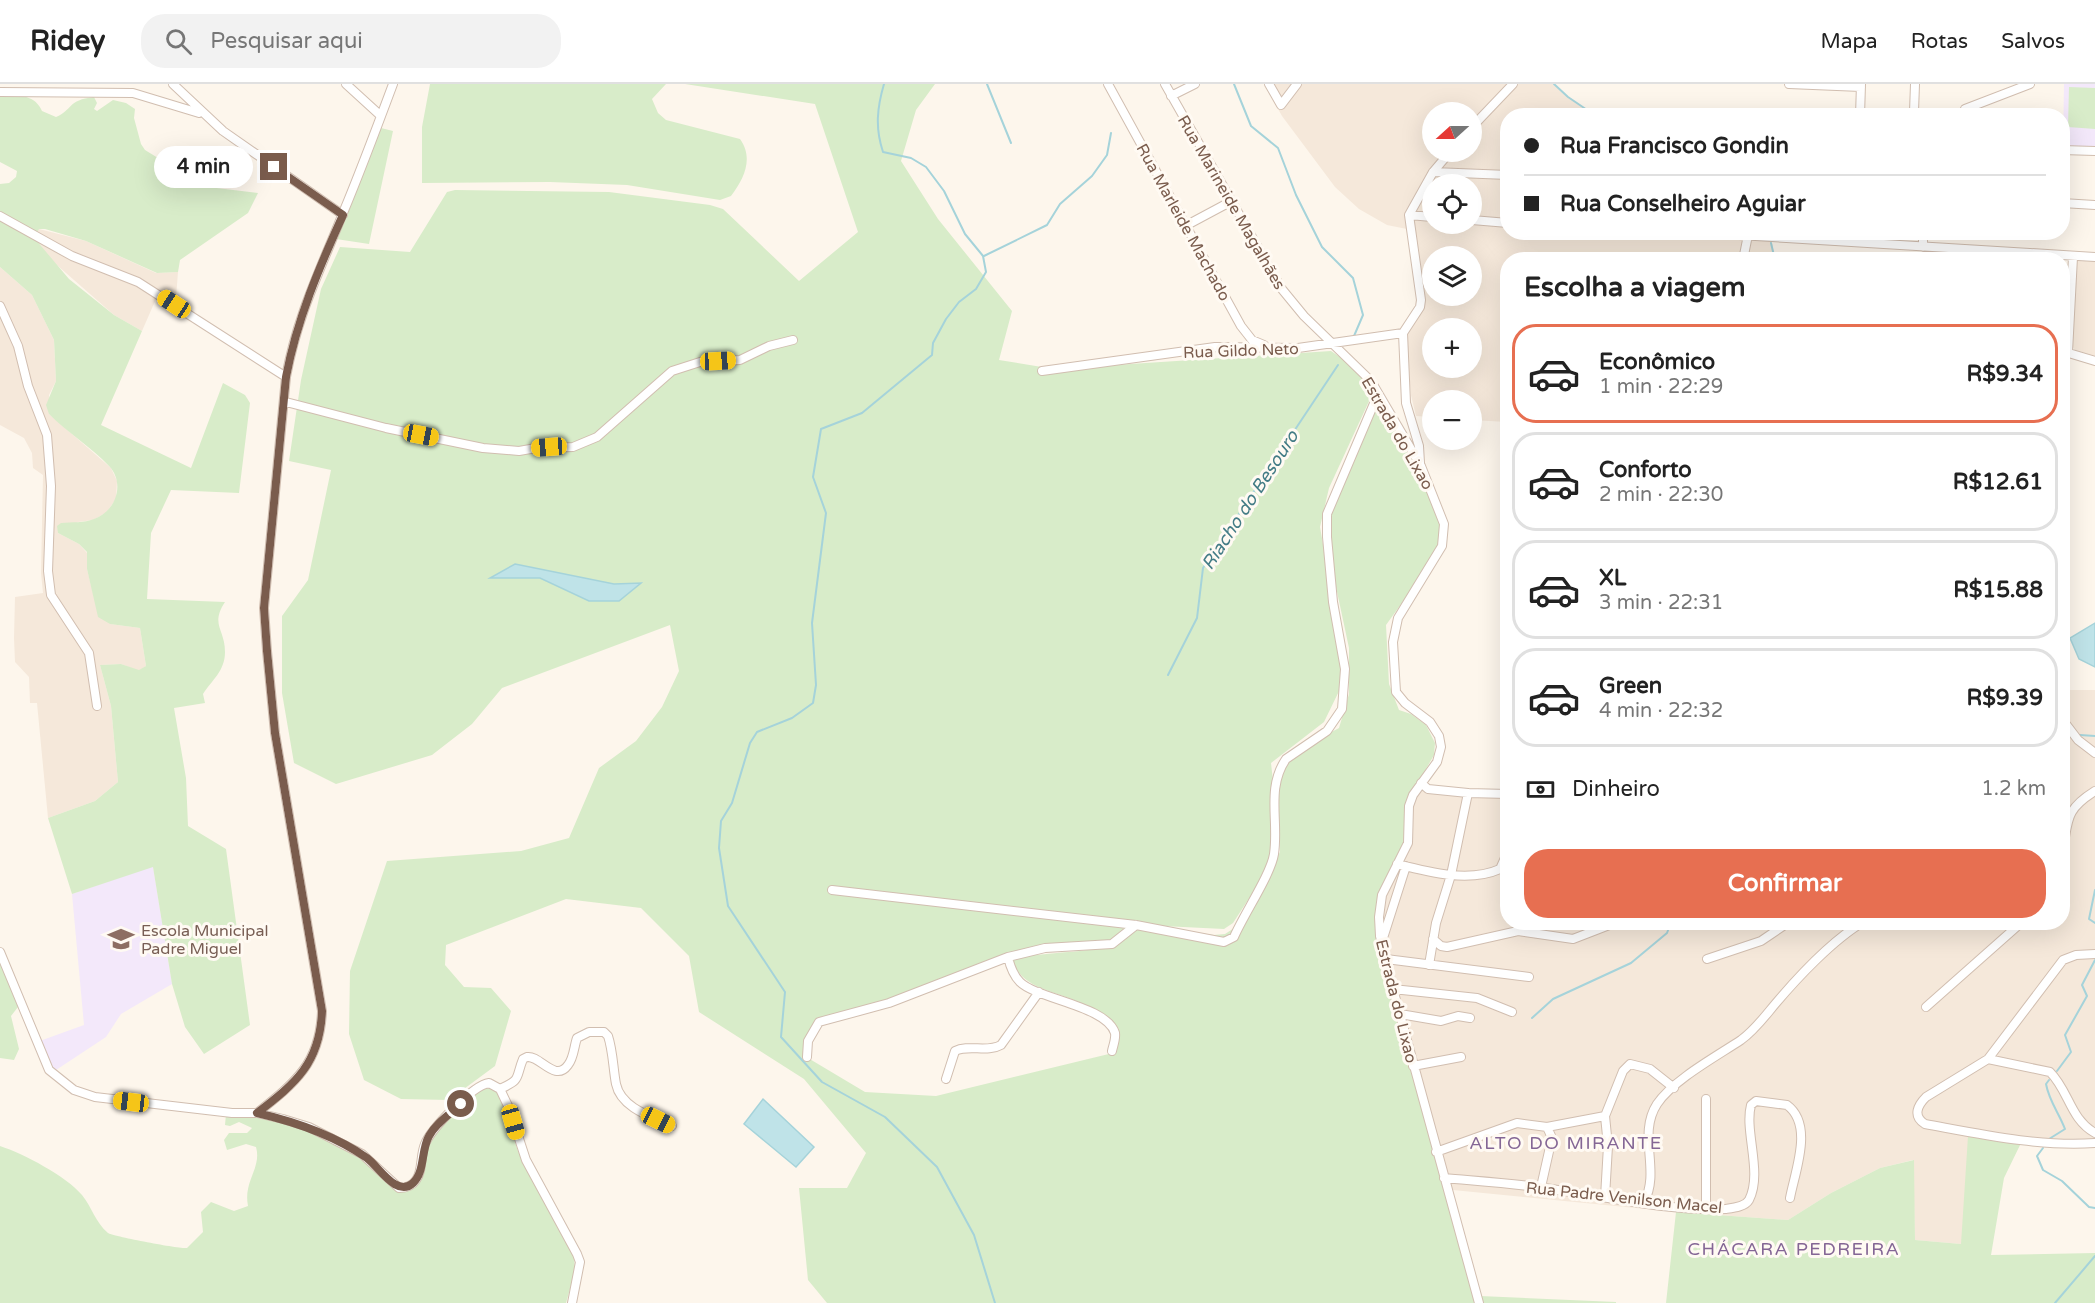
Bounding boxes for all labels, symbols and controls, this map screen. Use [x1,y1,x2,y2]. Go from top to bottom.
search box [141,14,561,68]
text: Ridey [30,24,105,58]
icon: search [162,25,195,58]
text: Pesquisar aqui [210,28,363,54]
text: Mapa [1820,29,1878,54]
text: Rotas [1911,29,1968,54]
text: Salvos [2001,29,2065,54]
north arrow [1422,102,1482,162]
map controls [1422,102,1482,450]
street label: Rua Marineide Magalhães [1173,112,1289,293]
text: Rua Francisco Gondin [1560,133,1789,159]
street label: Rua Marleide Machado [1132,140,1235,305]
callout: 4 min [154,146,253,188]
route end [260,153,287,180]
text: 4 min [177,155,230,179]
button: locate [1422,174,1482,234]
text: Rua Conselheiro Aguiar [1560,191,1806,217]
button: layers [1422,246,1482,306]
text: Escolha a viagem [1524,271,1746,304]
car [154,287,194,321]
button: + [1422,318,1482,378]
street label: Rua Gildo Neto [1183,339,1299,363]
icon: car [1527,347,1581,401]
text: Econômico [1599,349,1715,375]
car [700,351,736,371]
text: R$9.34 [1967,361,2043,387]
street label: Estrada do Lixao [1357,374,1437,493]
text: 1 min · 22:29 [1599,375,1723,399]
button: − [1422,390,1482,450]
car [402,423,440,447]
water label: Riacho do Besouro [1197,426,1304,574]
car [530,437,568,457]
icon: car [1527,455,1581,509]
text: Conforto [1599,457,1692,483]
text: R$12.61 [1953,469,2043,495]
text: 2 min · 22:30 [1599,483,1723,507]
icon: car [1527,563,1581,617]
text: XL [1599,565,1626,591]
text: R$15.88 [1953,577,2043,603]
text: 3 min · 22:31 [1599,591,1723,615]
icon: car [1527,671,1581,725]
text: Green [1599,673,1662,699]
text: R$9.39 [1967,685,2043,711]
text: 4 min · 22:32 [1599,699,1723,723]
icon: cash [1524,773,1557,806]
text: Dinheiro [1572,776,1660,802]
text: 1.2 km [1981,777,2046,801]
button: Confirmar [1524,849,2046,918]
place label: Escola Municipal Padre Miguel [141,921,268,959]
school or university icon: Escola Municipal Padre Miguel [106,924,136,954]
street label: Estrada do Lixao [1371,937,1421,1065]
route start [447,1090,474,1117]
car [112,1091,150,1113]
car [499,1102,527,1142]
car [638,1104,678,1136]
district label: ALTO DO MIRANTE [1469,1132,1663,1154]
street label: Rua Padre Venilson Macel [1525,1178,1723,1218]
district label: CHÁCARA PEDREIRA [1688,1238,1900,1260]

